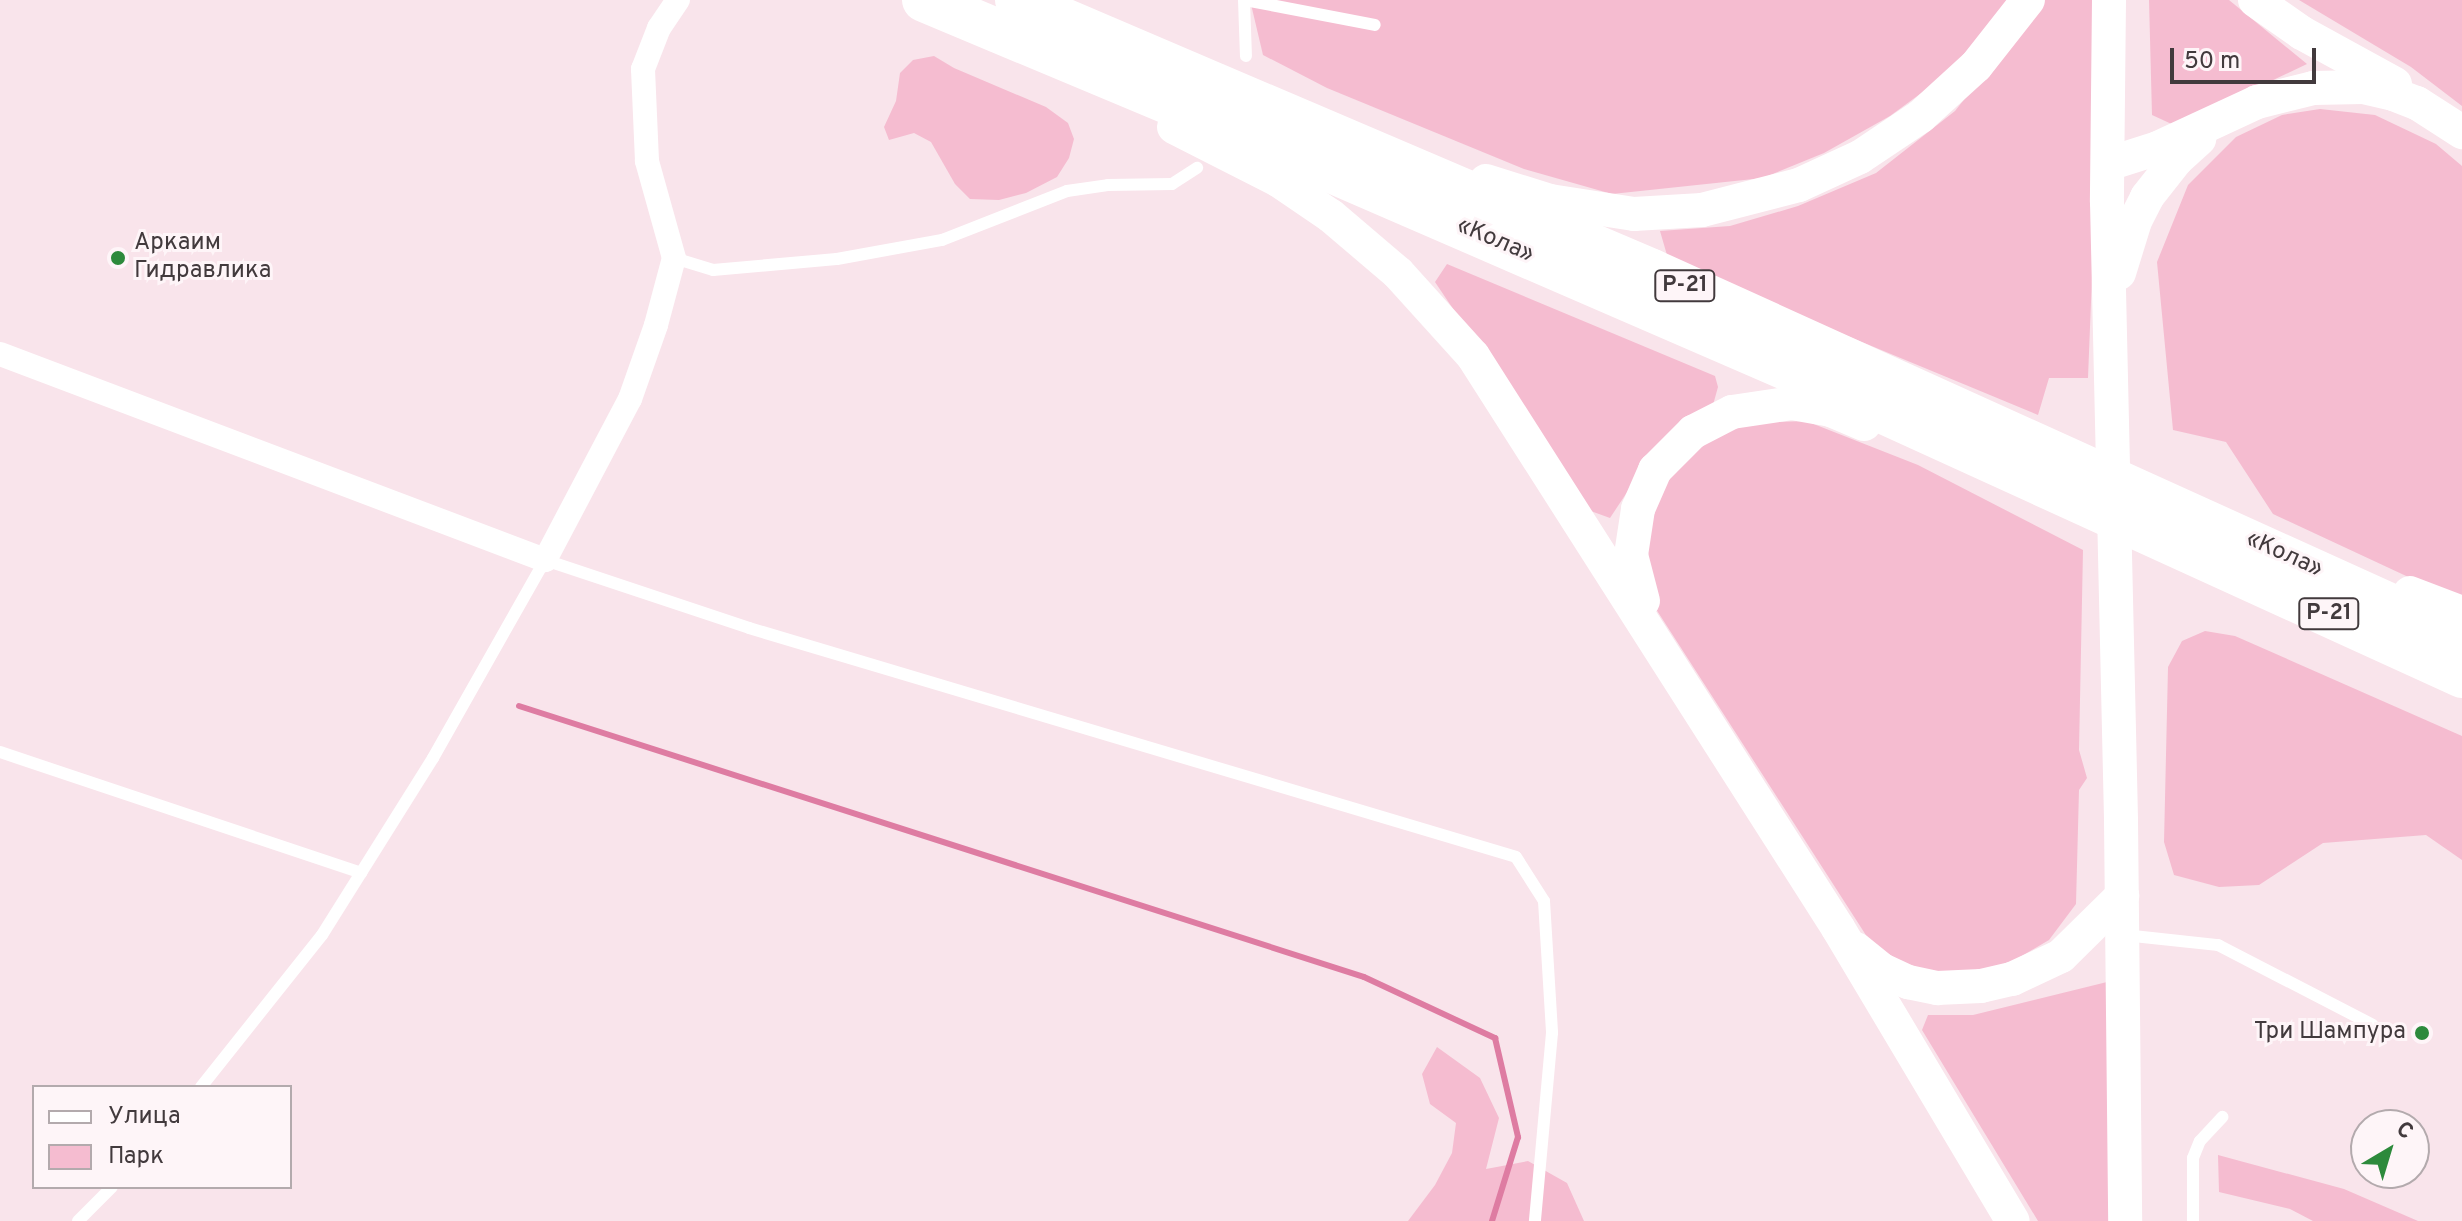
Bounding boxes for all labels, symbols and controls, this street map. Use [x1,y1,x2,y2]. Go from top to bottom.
scale bar [2174,32,2320,82]
text: 50 m [2184,47,2240,77]
street label: «Кола» [1452,212,1538,270]
place label: Аркаим Гидравлика [134,230,271,286]
marker: Аркаим Гидравлика [109,249,127,267]
road number: Р-21 [1653,268,1717,304]
street label: «Кола» [2241,525,2327,585]
road number: Р-21 [2297,596,2361,632]
place label: Три Шампура [2254,1019,2406,1047]
marker: Три Шампура [2413,1024,2431,1042]
legend [32,1085,292,1189]
text: Улица [108,1102,181,1132]
north arrow [2350,1109,2430,1189]
text: С [2390,1116,2418,1146]
text: Парк [108,1142,164,1172]

